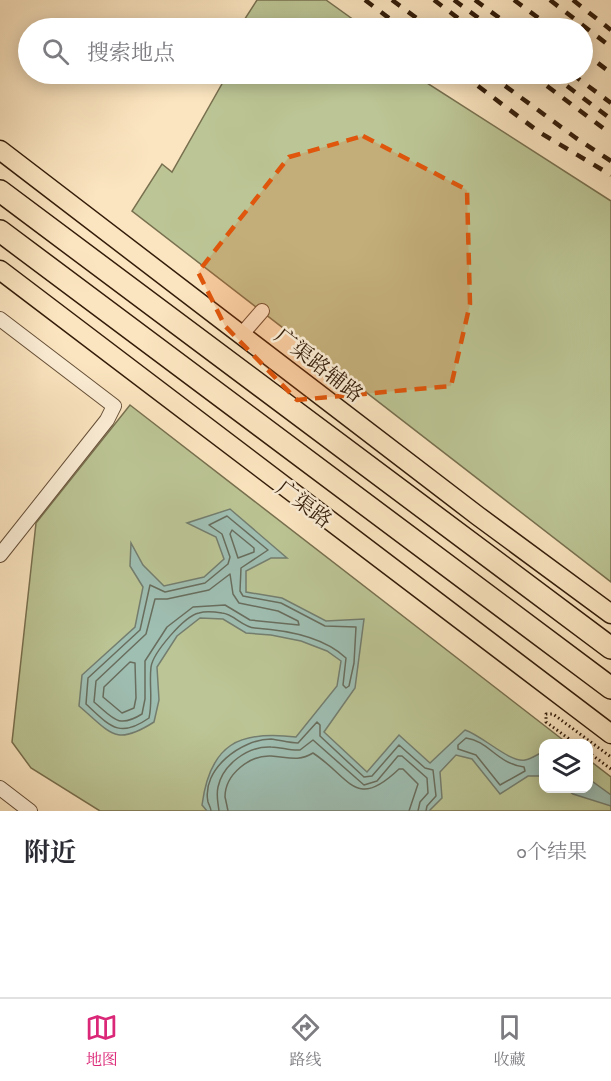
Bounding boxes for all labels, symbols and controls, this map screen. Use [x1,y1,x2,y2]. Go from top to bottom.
search box [18,18,593,84]
icon: search [39,35,72,68]
text: 搜索地点 [87,40,175,67]
street label: 广渠路辅路 [269,323,368,408]
street label: 广渠路 [270,475,336,534]
map controls [539,739,593,793]
button: layers [539,739,593,793]
text: 附近 [24,837,76,870]
text: 0个结果 [516,840,587,865]
tab: 地图 [85,1011,118,1070]
tab: 路线 [289,1011,322,1070]
tab: 收藏 [493,1011,526,1070]

